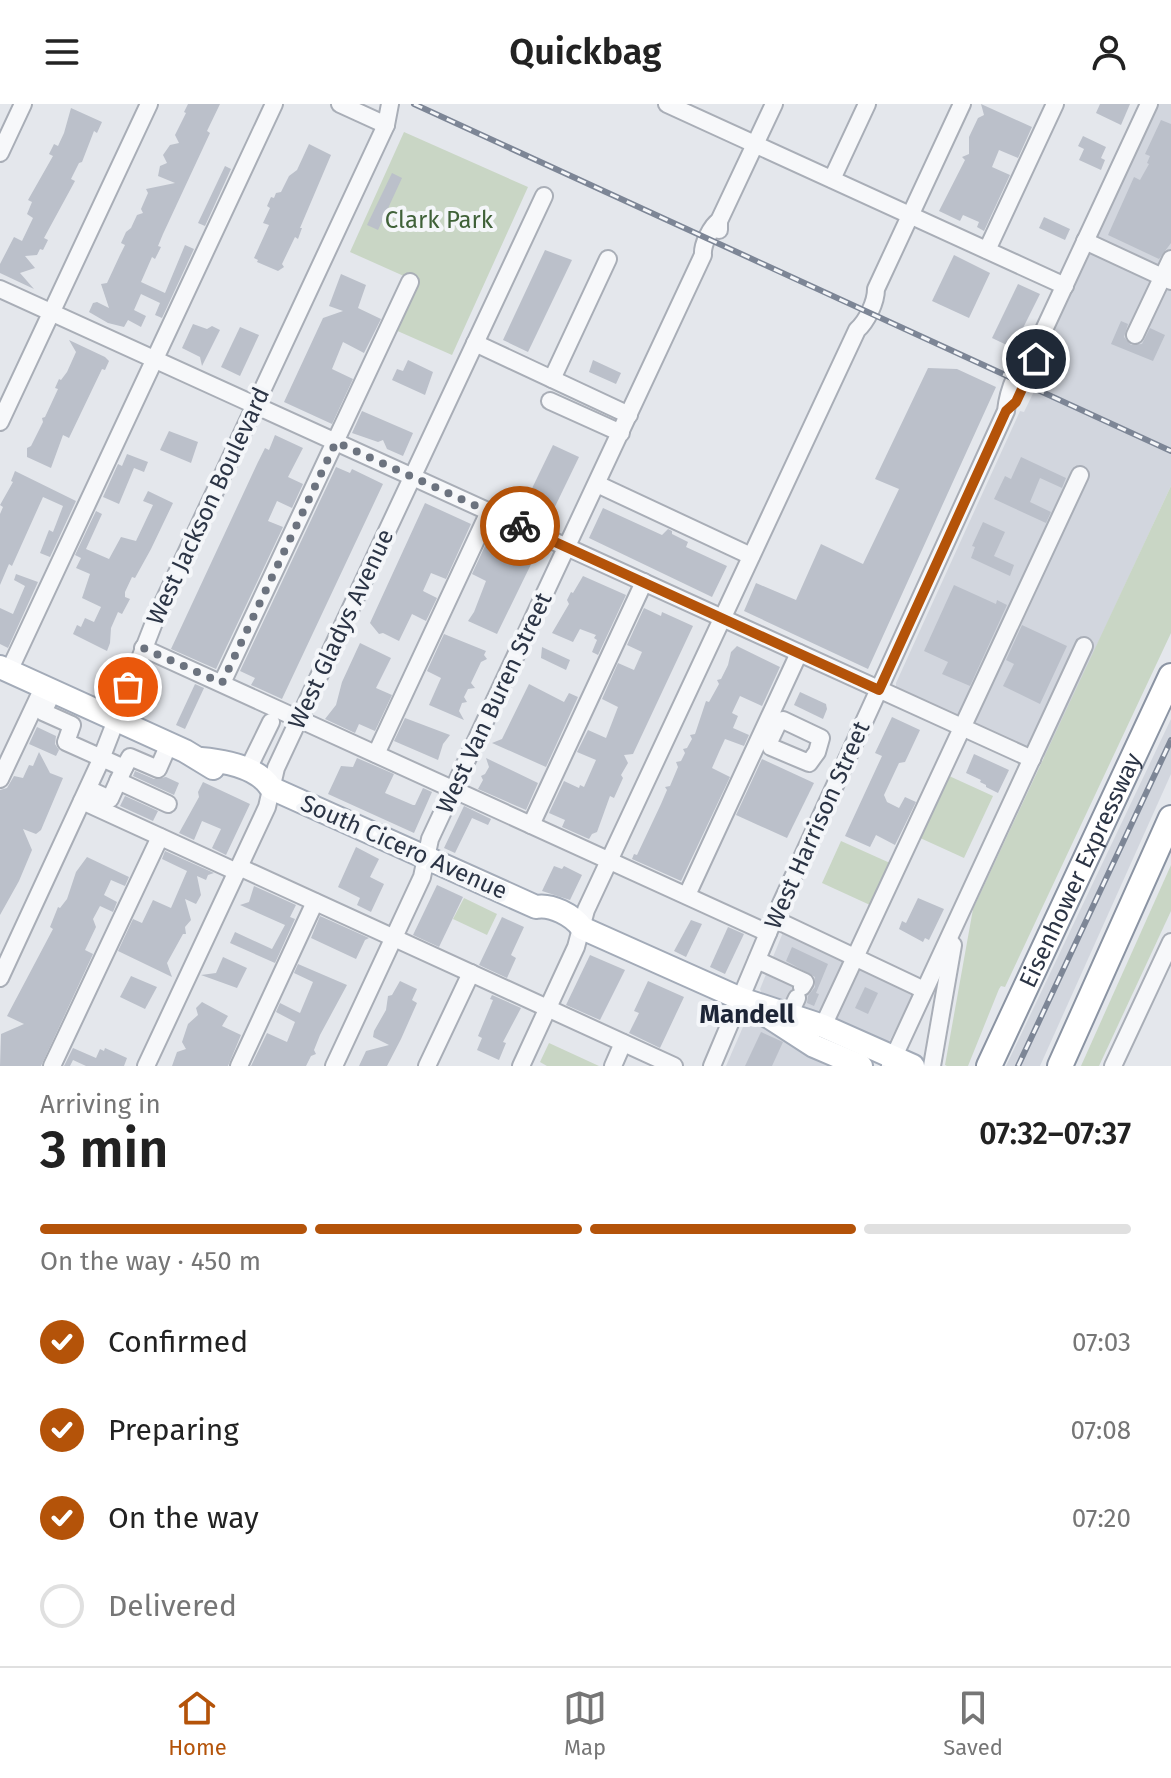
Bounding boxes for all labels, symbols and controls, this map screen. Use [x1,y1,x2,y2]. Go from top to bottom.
icon: menu [40,30,84,74]
text: Quickbag [509,30,662,74]
icon: person [1087,30,1131,74]
park label: Clark Park [385,206,494,234]
pin [1002,325,1070,393]
icon: home [1014,337,1058,381]
street label: West Jackson Boulevard [141,383,275,629]
courier [480,486,560,566]
icon: bike [498,504,542,548]
street label: West Gladys Avenue [282,525,400,733]
street label: West Van Buren Street [430,588,558,818]
pin [94,653,162,721]
icon: bag [106,665,150,709]
street label: West Harrison Street [759,717,876,933]
street label: Eisenhower Expressway [1014,748,1147,992]
street label: South Cicero Avenue [296,789,512,905]
district label: Mandell [699,999,795,1030]
text: Arriving in [40,1089,161,1120]
text: 07:32–07:37 [979,1116,1131,1152]
text: 3 min [40,1118,168,1181]
text: On the way · 450 m [40,1246,261,1277]
icon: check [40,1320,84,1364]
text: Confirmed [108,1324,248,1360]
text: 07:03 [1072,1327,1131,1358]
icon: check [40,1408,84,1452]
text: Preparing [108,1412,239,1448]
text: 07:08 [1070,1415,1131,1446]
icon: check [40,1496,84,1540]
text: On the way [108,1500,259,1536]
text: 07:20 [1072,1503,1131,1534]
text: Delivered [108,1588,237,1624]
tab: Home [168,1686,227,1761]
tab: Map [563,1686,607,1761]
tab: Saved [943,1686,1003,1761]

